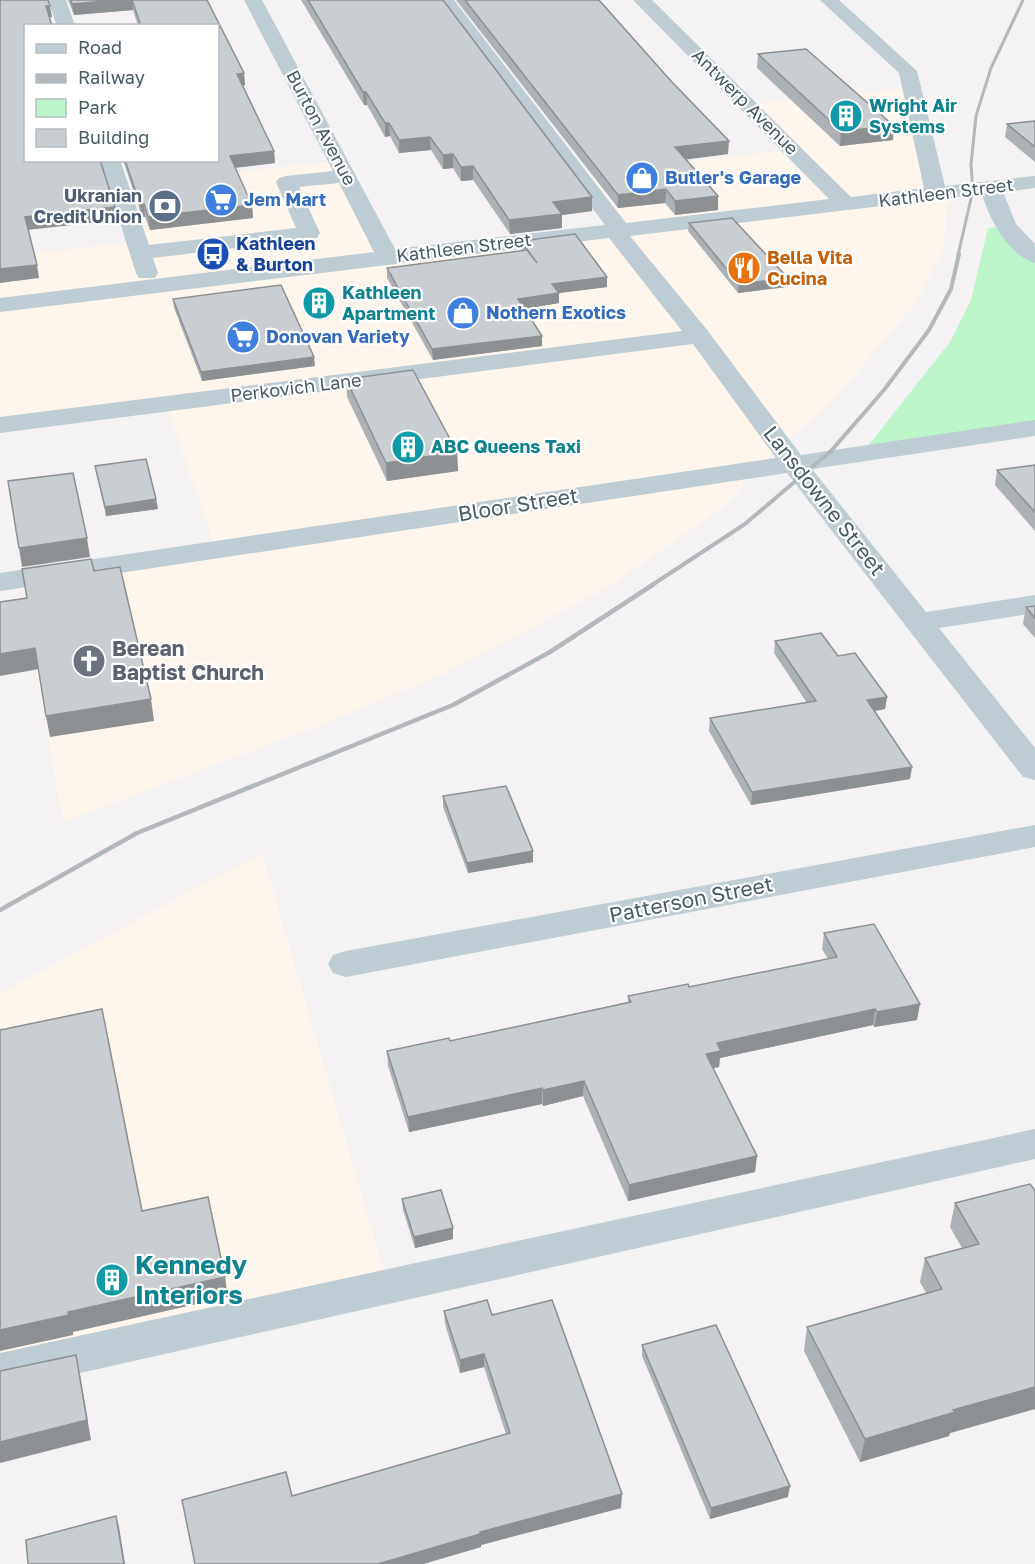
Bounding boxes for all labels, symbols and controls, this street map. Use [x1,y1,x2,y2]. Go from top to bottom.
legend [24,24,219,162]
text: Road [78,36,122,58]
street label: Antwerp Avenue [688,44,803,159]
text: Railway [78,66,145,88]
street label: Burton Avenue [282,66,362,189]
place label: Wright Air Systems [869,94,957,137]
text: Park [78,96,117,118]
building icon: Wright Air Systems [828,98,864,134]
text: Building [78,126,149,148]
shop icon: Butler's Garage [624,160,660,196]
place label: Butler's Garage [665,166,802,188]
street label: Kathleen Street [877,173,1015,211]
supermarket icon: Jem Mart [203,182,239,218]
place label: Ukranian Credit Union [33,184,142,227]
bank icon: Ukranian Credit Union [147,188,183,224]
place label: Jem Mart [244,188,326,210]
street label: Kathleen Street [395,228,533,266]
place label: Kathleen & Burton [236,232,316,275]
bus stop icon: Kathleen & Burton [195,236,231,272]
place label: Bella Vita Cucina [767,246,853,289]
restaurant icon: Bella Vita Cucina [726,250,762,286]
place label: Kathleen Apartment [342,281,435,324]
building icon: Kathleen Apartment [301,285,337,321]
shop icon: Nothern Exotics [445,295,481,331]
place label: Nothern Exotics [486,301,626,323]
supermarket icon: Donovan Variety [225,319,261,355]
place label: Donovan Variety [266,325,410,347]
street label: Perkovich Lane [229,368,363,406]
street label: Lansdowne Street [758,420,891,580]
building icon: ABC Queens Taxi [390,429,426,465]
place label: ABC Queens Taxi [431,435,581,457]
street label: Bloor Street [456,482,580,526]
place label: Berean Baptist Church [112,635,264,685]
church icon: Berean Baptist Church [71,643,107,679]
street label: Patterson Street [607,870,775,928]
place label: Kennedy Interiors [135,1249,247,1310]
building icon: Kennedy Interiors [94,1262,130,1298]

